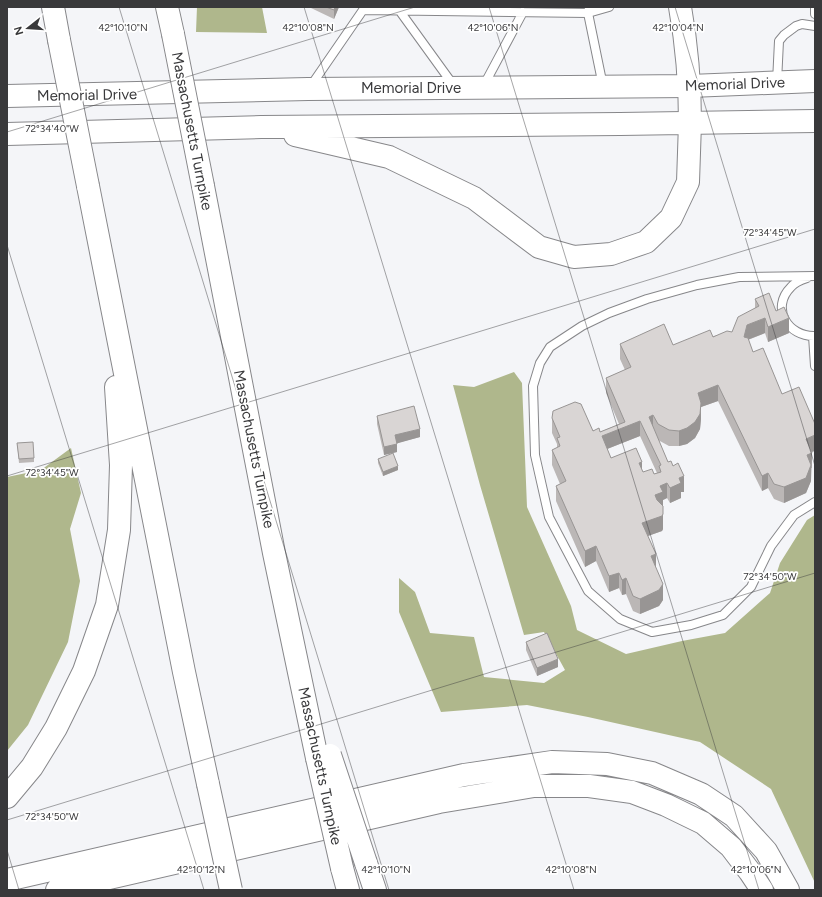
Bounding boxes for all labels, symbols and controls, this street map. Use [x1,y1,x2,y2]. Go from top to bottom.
north arrow [8,8,48,48]
text: 42°10'10"N [98,21,148,34]
text: 42°10'08"N [282,21,334,34]
text: 42°10'06"N [467,21,519,34]
text: 42°10'04"N [652,21,704,34]
text: N [11,25,26,37]
street label: Massachusetts Turnpike [168,50,216,212]
street label: Memorial Drive [685,73,785,95]
street label: Memorial Drive [361,79,461,97]
street label: Memorial Drive [37,85,137,105]
text: 72°34'40"W [25,122,79,135]
text: 72°34'45"W [743,226,797,239]
street label: Massachusetts Turnpike [230,368,278,530]
text: 72°34'45"W [25,466,79,479]
text: 72°34'50"W [743,570,797,583]
street label: Massachusetts Turnpike [294,685,346,847]
text: 72°34'50"W [25,810,79,823]
text: 42°10'12"N [177,863,225,876]
text: 42°10'10"N [361,863,411,876]
text: 42°10'08"N [545,863,597,876]
text: 42°10'06"N [730,863,782,876]

